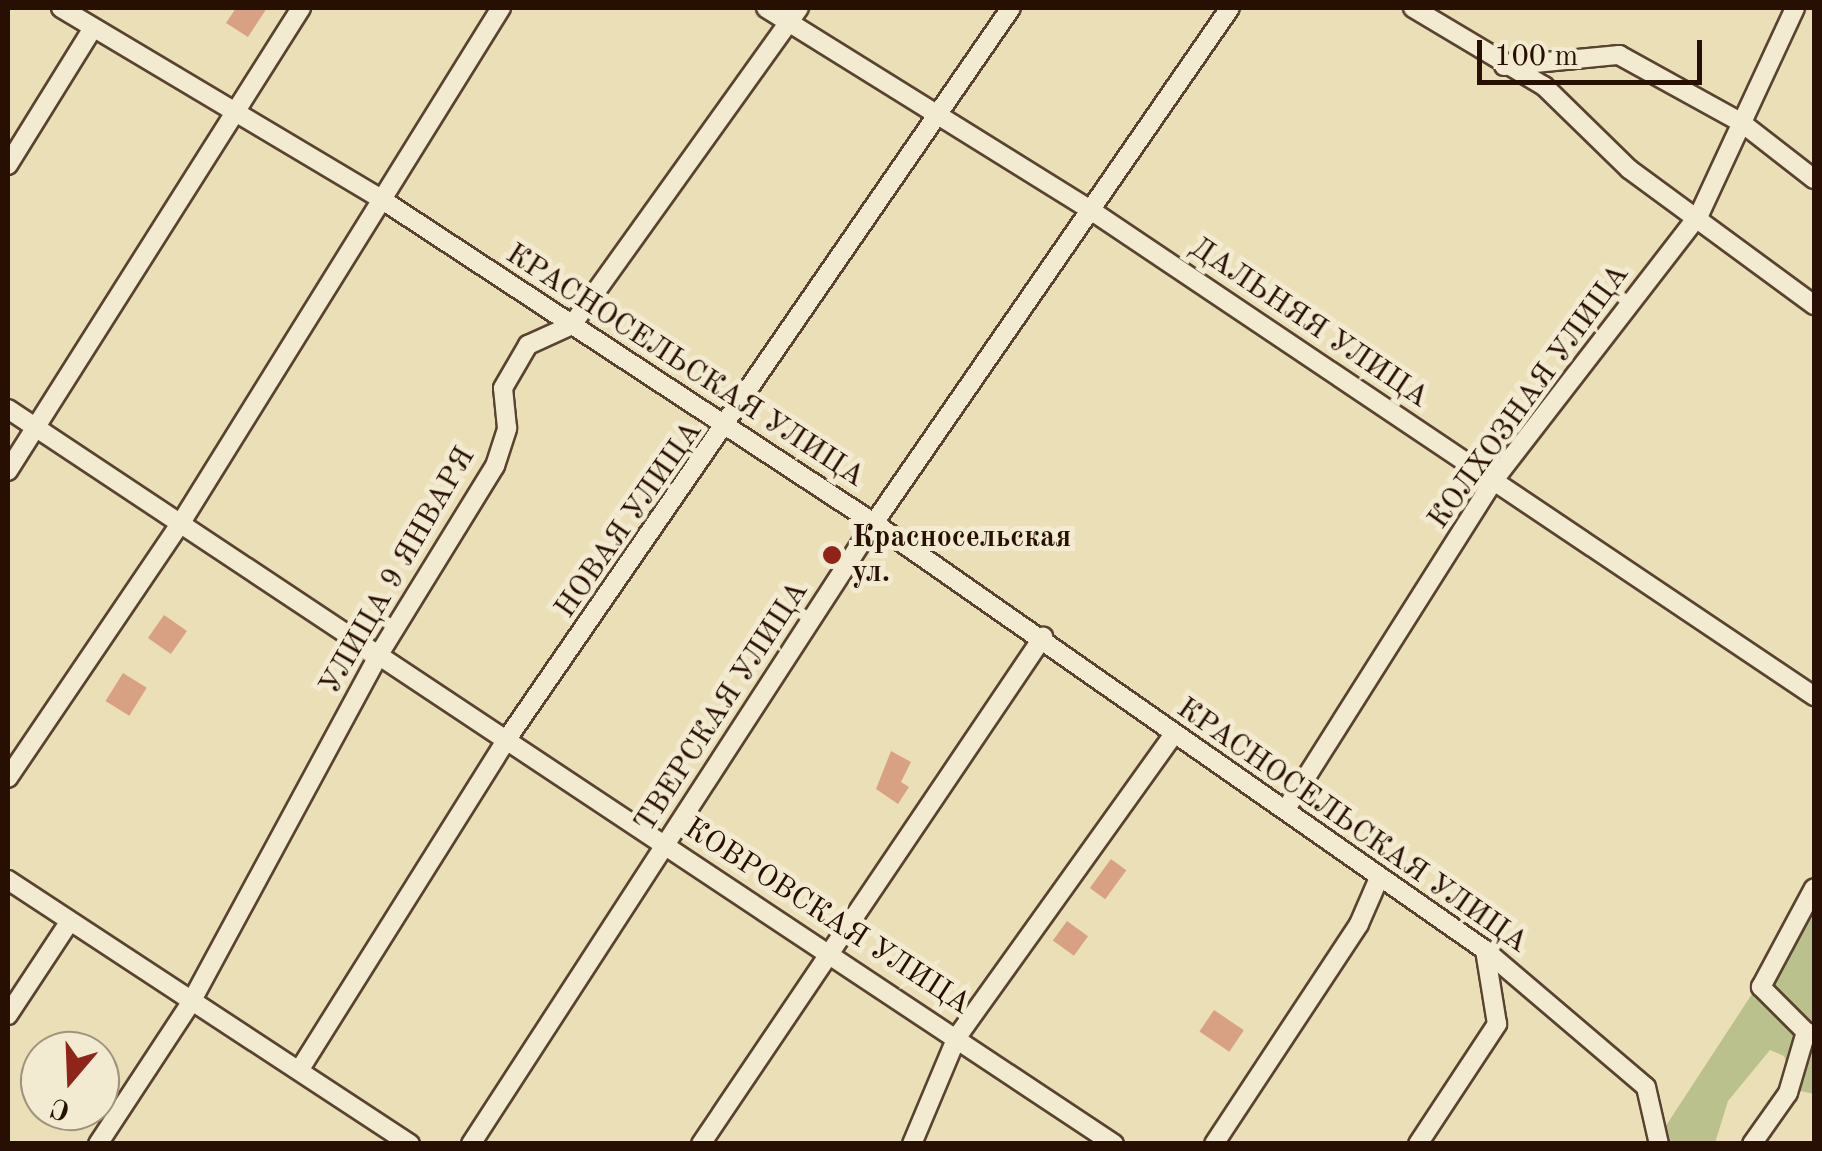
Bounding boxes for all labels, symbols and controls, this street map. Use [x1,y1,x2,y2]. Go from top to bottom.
scale bar [1482,20,1707,82]
text: 100 m [1494,42,1578,72]
street label: ДАЛЬНЯЯ УЛИЦА [1183,230,1435,416]
street label: КРАСНОСЕЛЬСКАЯ УЛИЦА [499,236,871,496]
street label: КОЛХОЗНАЯ УЛИЦА [1421,258,1637,536]
street label: НОВАЯ УЛИЦА [548,415,710,625]
street label: УЛИЦА 9 ЯНВАРЯ [313,441,483,701]
place label: Красносельская ул. [852,520,1071,590]
marker: Красносельская ул. [821,544,843,566]
street label: ТВЕРСКАЯ УЛИЦА [627,575,817,839]
street label: КРАСНОСЕЛЬСКАЯ УЛИЦА [1169,691,1535,961]
street label: КОВРОВСКАЯ УЛИЦА [677,811,977,1023]
north arrow [20,1031,120,1131]
text: С [48,1091,74,1124]

